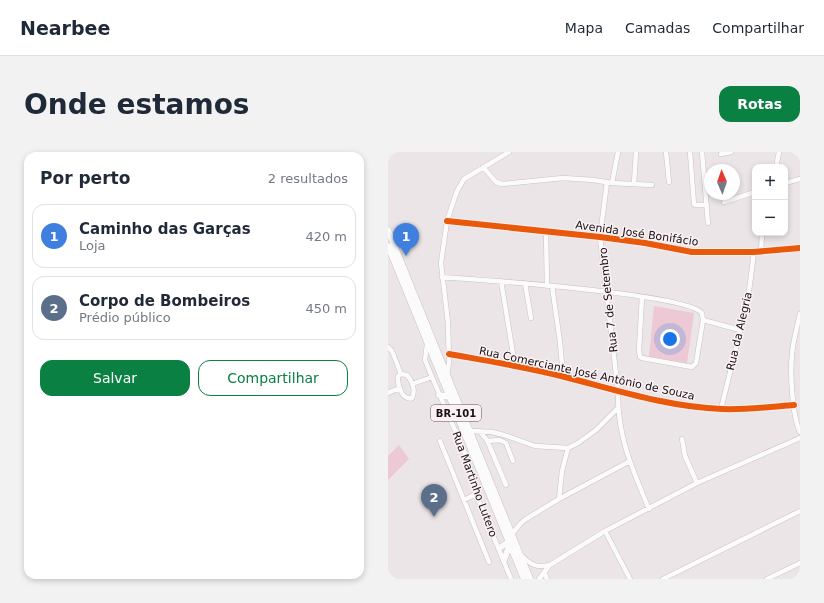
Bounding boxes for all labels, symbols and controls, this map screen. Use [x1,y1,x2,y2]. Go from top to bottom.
text: Nearbee [20,17,110,39]
text: Mapa [565,20,603,36]
text: Camadas [625,20,690,36]
text: Compartilhar [712,20,804,36]
button: Rotas [719,86,800,122]
text: Onde estamos [24,88,250,121]
north arrow [704,164,740,200]
map controls [752,164,788,236]
button: + [752,164,788,200]
text: Por perto [40,168,130,188]
text: 2 resultados [268,171,348,186]
button: − [752,200,788,236]
street label: Avenida José Bonifácio [575,218,700,249]
text: Caminho das Garças [79,220,251,238]
pin: 1 [393,223,419,256]
text: 1 [49,229,59,244]
text: 420 m [305,229,347,244]
text: Loja [79,238,106,253]
street label: Rua 7 de Setembro [596,246,620,353]
street label: Rua da Alegria [724,291,755,372]
text: Corpo de Bombeiros [79,292,250,310]
text: 2 [49,301,59,316]
text: 450 m [305,301,347,316]
text: Prédio público [79,310,171,325]
your location [660,329,680,349]
street label: Rua Comerciante José Antônio de Souza [478,344,696,403]
button: Salvar [40,360,190,396]
button: Compartilhar [198,360,348,396]
road number: BR-101 [431,405,481,421]
street label: Rua Martinho Lutero [449,429,500,539]
pin: 2 [421,484,447,517]

